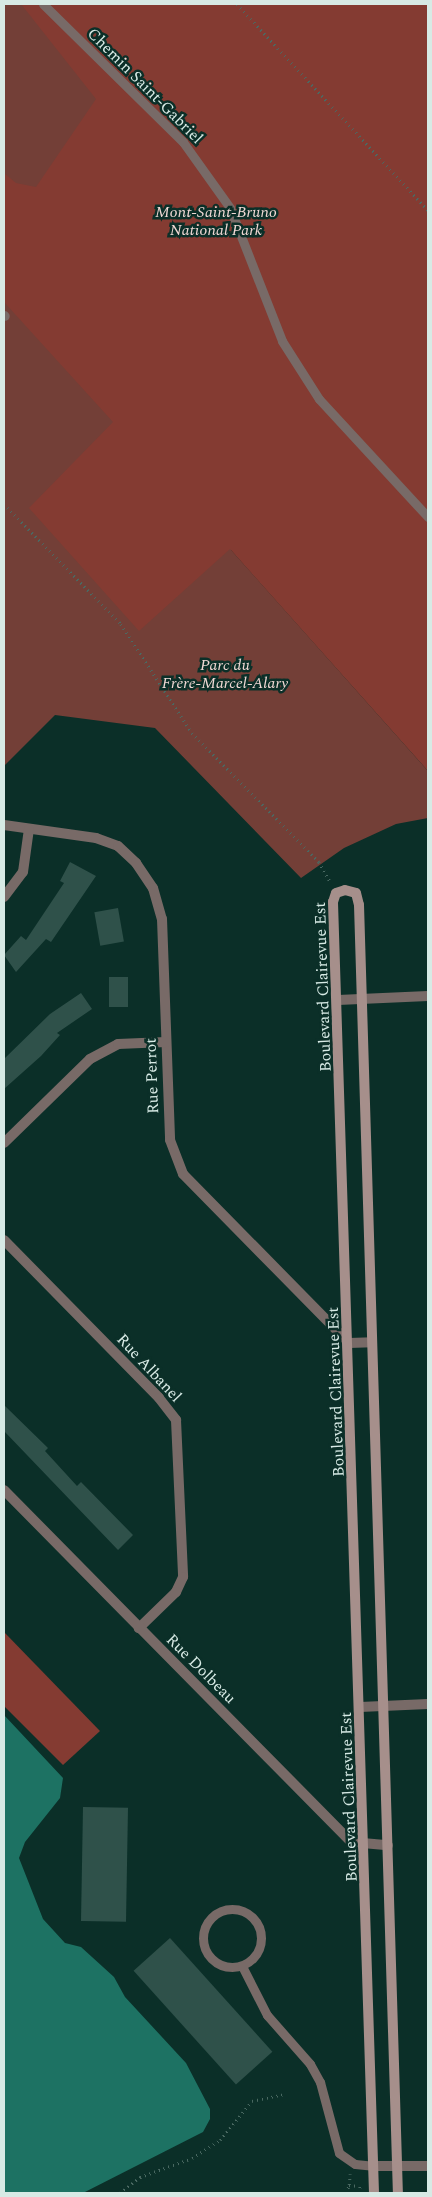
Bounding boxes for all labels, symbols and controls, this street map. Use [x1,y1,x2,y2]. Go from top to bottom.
street label: Chemin Saint-Gabriel [83,24,207,148]
park label: Mont-Saint-Bruno National Park [155,202,277,240]
park label: Parc du Frère-Marcel-Alary [162,655,288,693]
street label: Boulevard Clairevue Est [310,902,336,1072]
street label: Rue Perrot [141,1038,163,1114]
street label: Boulevard Clairevue Est [323,1307,349,1477]
street label: Rue Albanel [112,1330,186,1406]
street label: Rue Dolbeau [162,1630,240,1708]
street label: Boulevard Clairevue Est [336,1712,362,1882]

